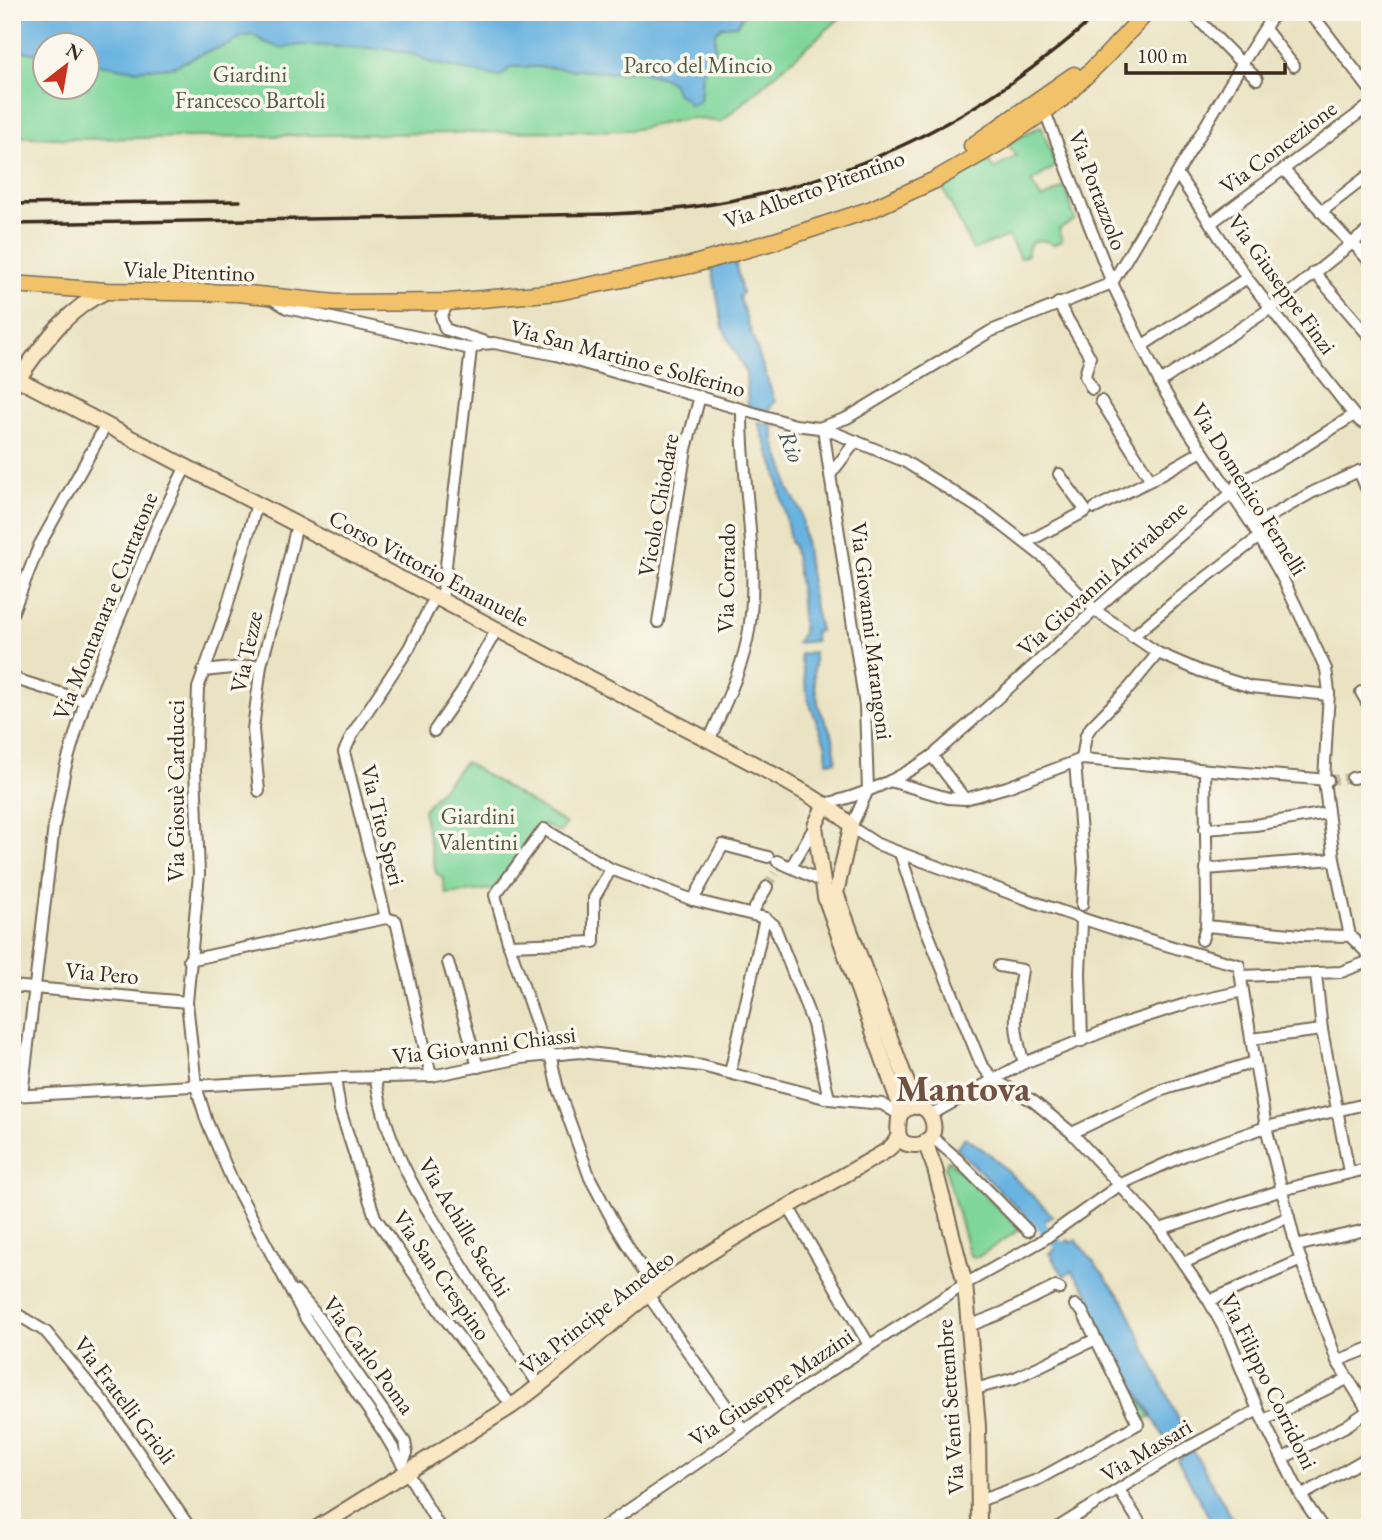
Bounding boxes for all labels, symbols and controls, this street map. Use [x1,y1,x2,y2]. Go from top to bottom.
north arrow [32,32,102,102]
scale bar [1126,32,1286,76]
text: N [61,37,88,67]
text: 100 m [1137,42,1188,69]
park label: Parco del Mincio [624,50,772,80]
park label: Giardini Francesco Bartoli [175,59,326,115]
street label: Via Concezione [1213,93,1343,201]
street label: Via Portazzolo [1061,126,1135,254]
street label: Via Alberto Pitentino [719,142,909,236]
street label: Via Giuseppe Finzi [1221,208,1343,361]
street label: Viale Pitentino [123,254,255,288]
street label: Via San Martino e Solferino [507,312,749,404]
street label: Via Domenico Fernelli [1184,397,1314,581]
water label: Rio [772,425,812,467]
street label: Vicolo Chiodare [631,431,685,579]
street label: Via Montanara e Curtatone [46,488,164,724]
street label: Via Giovanni Arrivabene [1011,494,1193,662]
street label: Corso Vittorio Emanuele [324,503,534,633]
street label: Via Giovanni Marangoni [844,521,900,742]
street label: Via Corrado [710,523,742,633]
street label: Via Tezze [223,608,269,696]
street label: Via Giosuè Carducci [161,700,191,882]
street label: Via Tito Speri [353,761,413,889]
park label: Giardini Valentini [438,801,518,857]
street label: Via Pero [64,955,140,991]
street label: Via Giovanni Chiassi [390,1019,578,1071]
district label: Mantova [896,1064,1031,1112]
street label: Via Achille Sacchi [412,1152,519,1302]
street label: Via San Crespino [386,1204,498,1346]
street label: Via Principe Amedeo [514,1242,680,1382]
street label: Via Filippo Corridoni [1213,1288,1325,1474]
street label: Via Carlo Poma [316,1290,422,1421]
street label: Via Venti Settembre [929,1318,971,1496]
street label: Via Giuseppe Mazzini [683,1321,859,1453]
street label: Via Fratelli Grioli [67,1330,183,1470]
street label: Via Massari [1095,1411,1197,1489]

